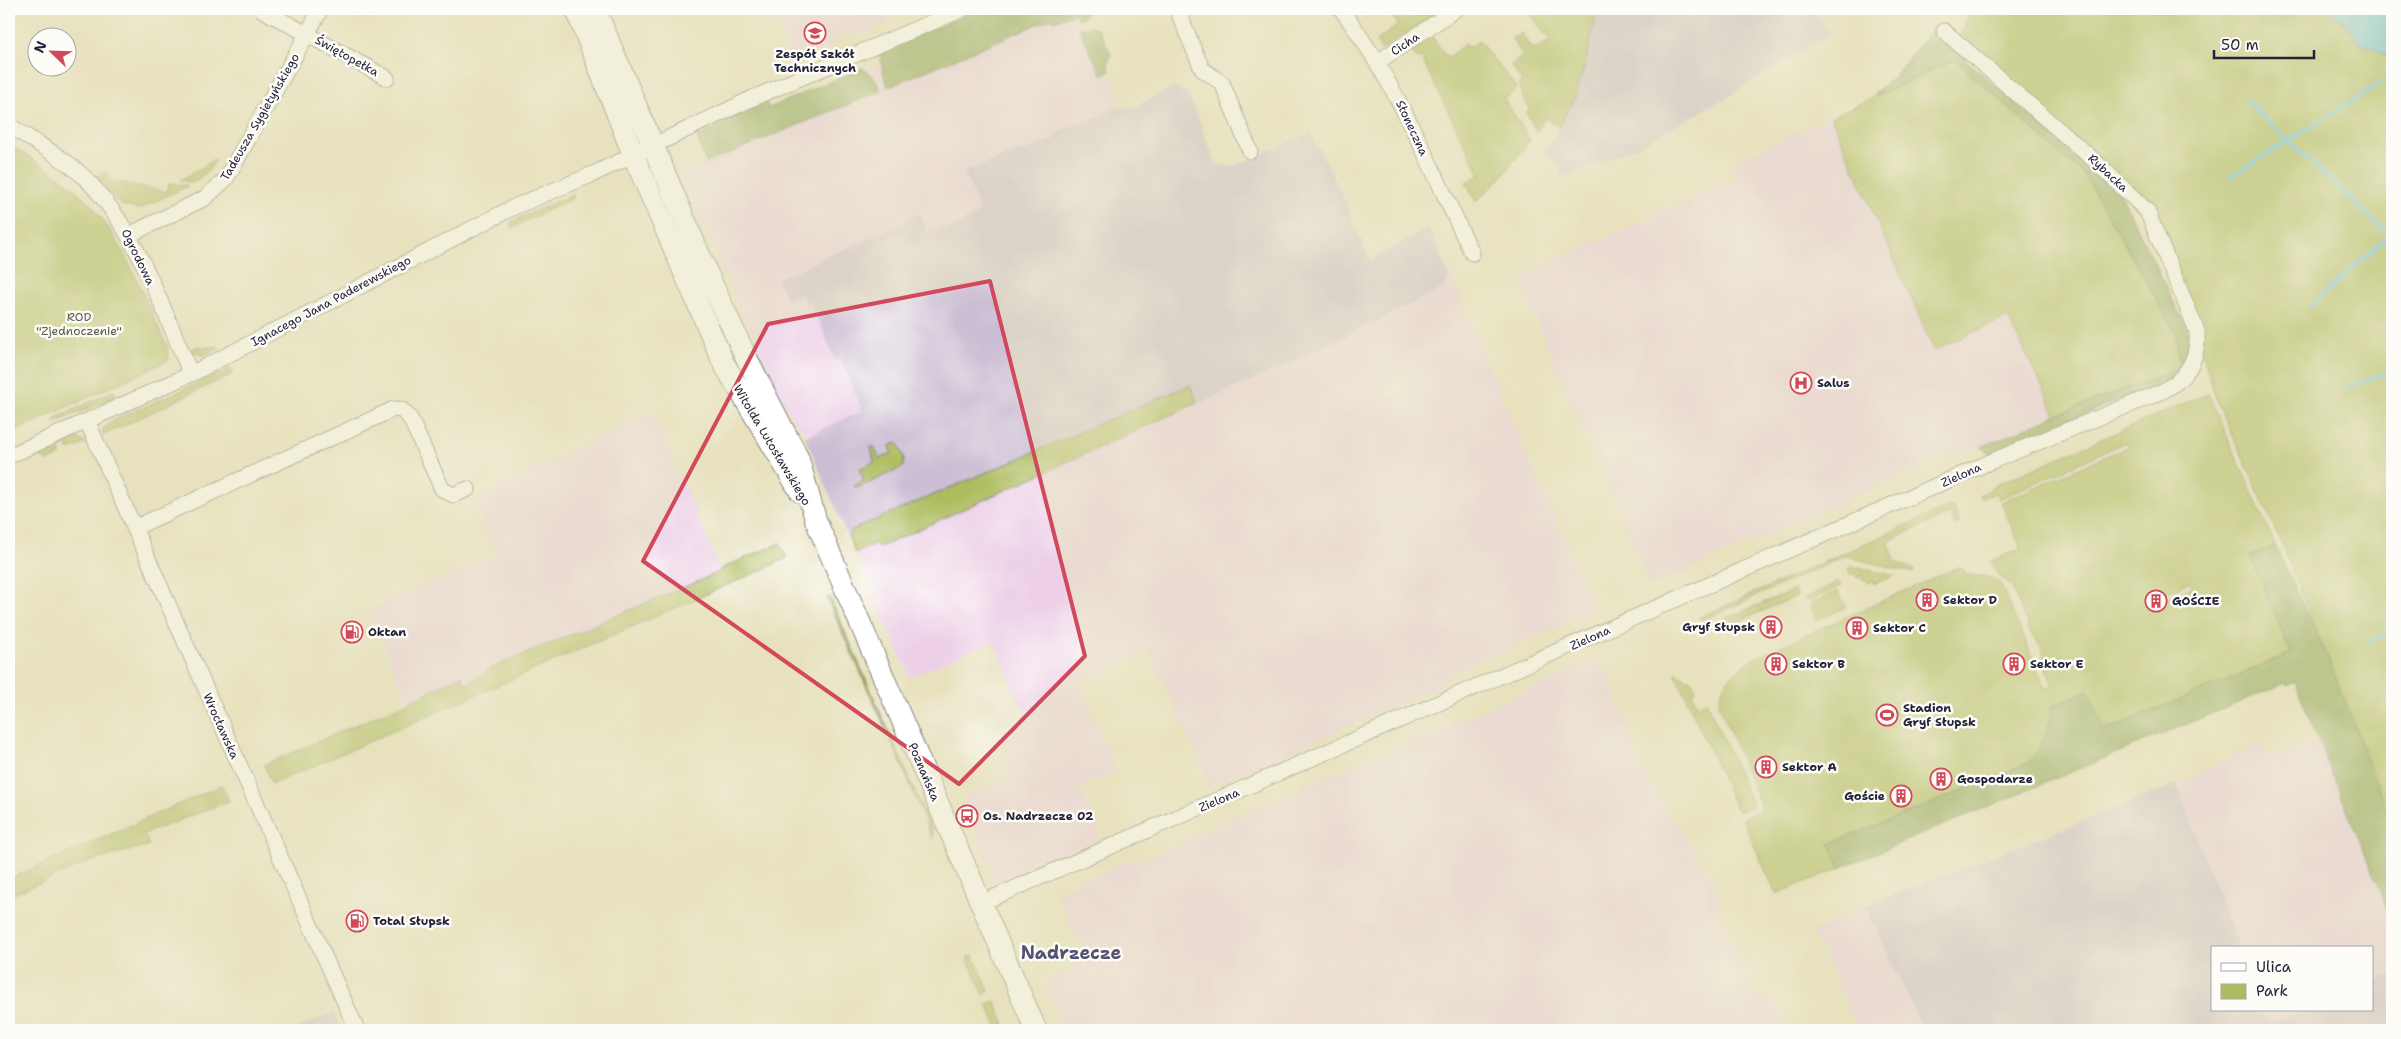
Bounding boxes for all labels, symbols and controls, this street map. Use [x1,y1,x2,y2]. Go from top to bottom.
school or university icon: Zespół Szkół Technicznych [803,21,827,45]
north arrow [28,28,78,78]
street label: Cicha [1388,28,1423,59]
scale bar [2214,28,2314,60]
street label: Świętopełka [312,32,382,80]
text: 50 m [2221,35,2259,55]
text: N [30,38,50,56]
place label: Zespół Szkół Technicznych [774,46,856,76]
street label: Tadeusza Sygietyńskiego [217,50,303,184]
street label: Słoneczna [1392,98,1432,159]
street label: Rybacka [2085,150,2132,196]
street label: Ogrodowa [118,226,159,288]
street label: Ignacego Jana Paderewskiego [248,252,414,350]
park label: ROD "Zjednoczenie" [36,309,122,339]
hospital icon: Salus [1789,371,1813,395]
place label: Salus [1817,375,1850,391]
street label: Witolda Lutosławskiego [729,382,815,508]
street label: Zielona [1938,459,1984,491]
building icon: Sektor D [1915,588,1939,612]
building icon: GOŚCIE [2144,589,2168,613]
place label: Sektor D [1943,592,1997,608]
place label: GOŚCIE [2172,593,2219,609]
building icon: Gryf Słupsk [1759,615,1783,639]
building icon: Sektor C [1845,616,1869,640]
place label: Gryf Słupsk [1682,619,1755,635]
fuel station icon: Oktan [340,620,364,644]
place label: Sektor C [1873,620,1926,636]
street label: Zielona [1567,622,1613,654]
place label: Oktan [368,624,406,640]
building icon: Sektor B [1764,652,1788,676]
building icon: Sektor E [2002,652,2026,676]
place label: Sektor B [1792,656,1846,672]
place label: Sektor E [2030,656,2084,672]
street label: Wrocławska [199,690,243,762]
place label: Stadion Gryf Słupsk [1903,700,1976,730]
sports icon: Stadion Gryf Słupsk [1875,703,1899,727]
street label: Poznańska [904,740,944,804]
building icon: Sektor A [1754,755,1778,779]
place label: Sektor A [1782,759,1837,775]
building icon: Gospodarze [1929,767,1953,791]
place label: Gospodarze [1957,771,2033,787]
street label: Zielona [1196,784,1242,816]
building icon: Goście [1889,784,1913,808]
place label: Goście [1844,788,1885,804]
bus stop icon: Os. Nadrzecze 02 [955,804,979,828]
place label: Os. Nadrzecze 02 [983,808,1094,824]
fuel station icon: Total Słupsk [345,909,369,933]
place label: Total Słupsk [373,913,450,929]
district label: Nadrzecze [1021,941,1122,965]
legend [2211,946,2374,1012]
text: Ulica [2256,957,2292,977]
text: Park [2256,981,2288,1001]

